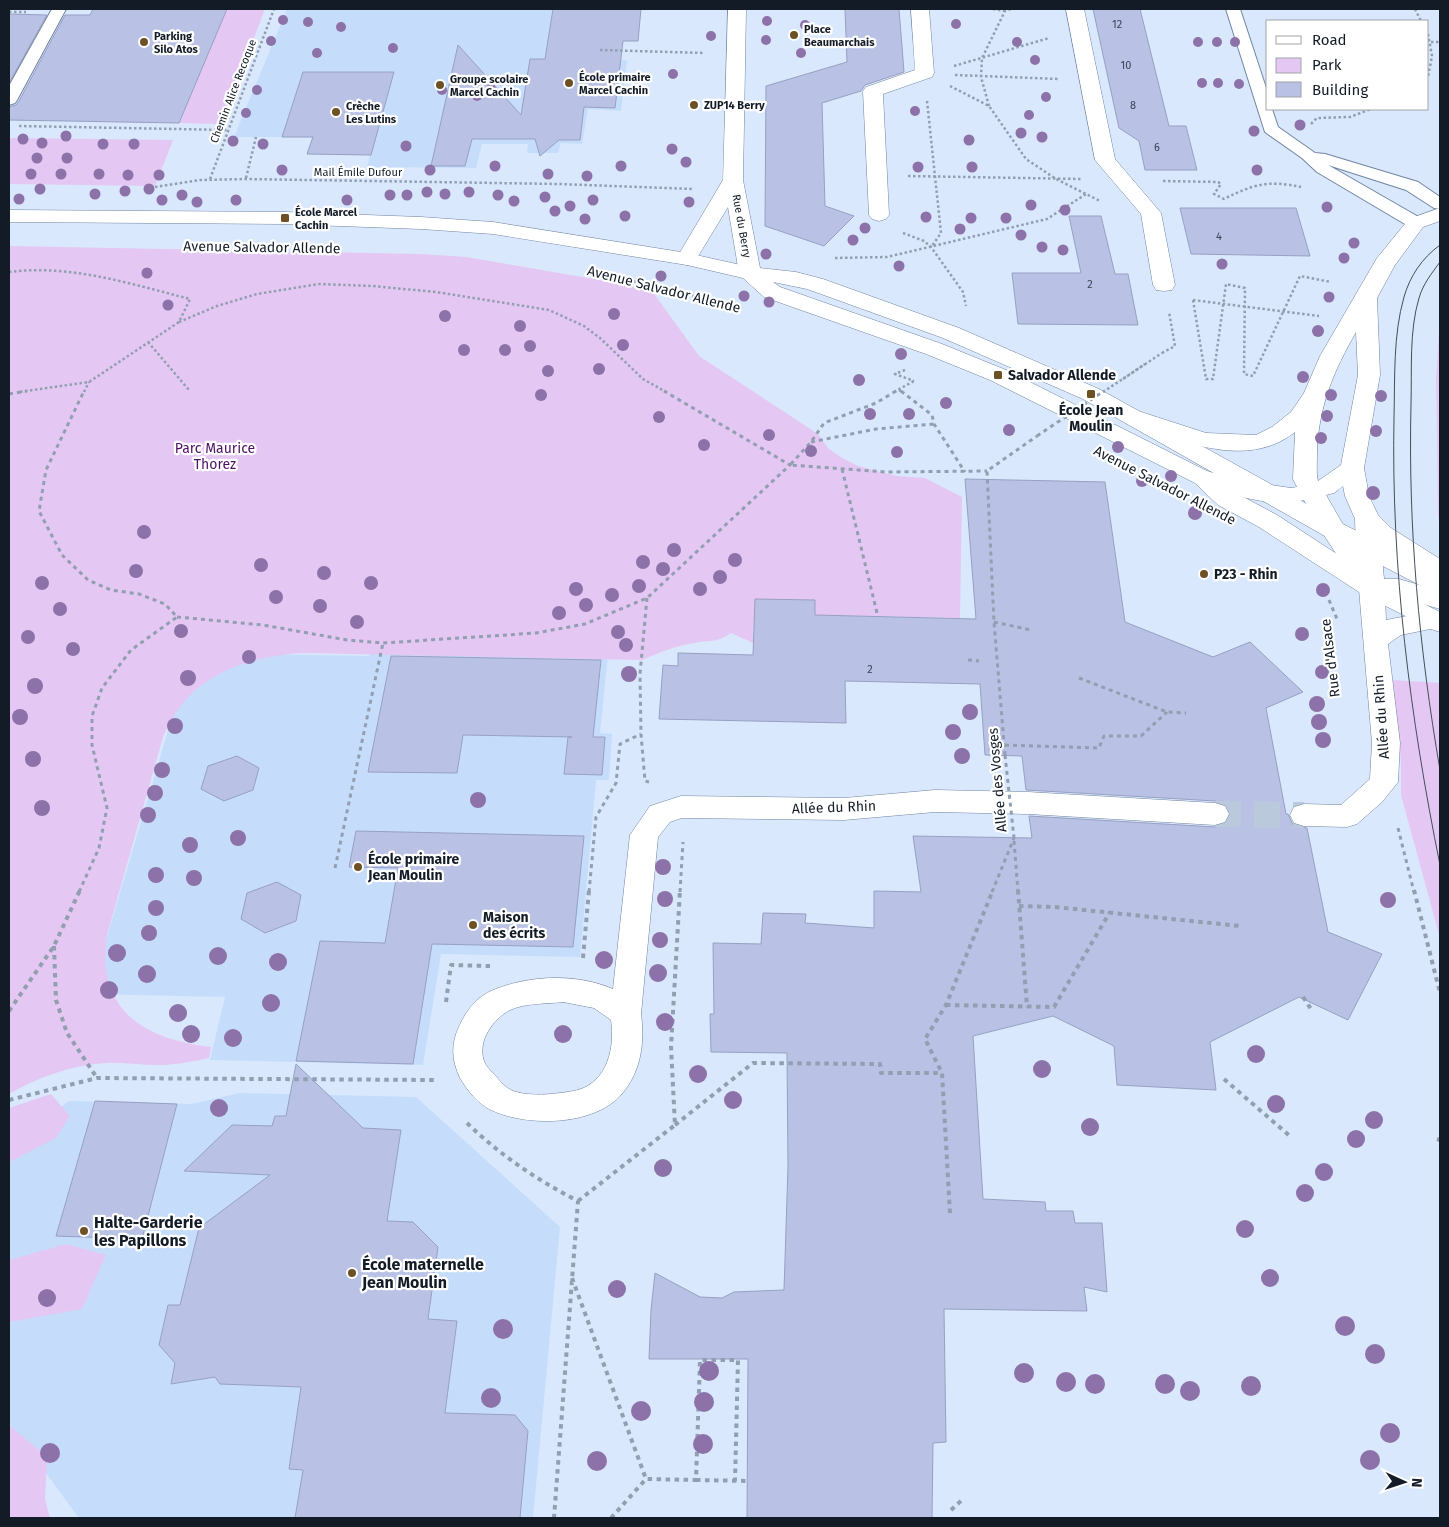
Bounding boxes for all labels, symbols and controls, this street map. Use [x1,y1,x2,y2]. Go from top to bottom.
house number: 12 [1112,18,1122,31]
legend [1266,20,1429,110]
place label: Place Beaumarchais [804,23,875,49]
marker: Place Beaumarchais [788,29,800,41]
place label: Parking Silo Atos [154,30,199,56]
text: Road [1312,31,1347,49]
marker: Parking Silo Atos [138,36,150,48]
street label: Chemin Alice Recoque [208,38,259,145]
text: Park [1312,56,1342,74]
house number: 10 [1121,59,1131,72]
place label: École primaire Marcel Cachin [579,70,651,97]
place label: Groupe scolaire Marcel Cachin [450,73,528,99]
marker: École primaire Marcel Cachin [563,77,575,89]
marker: Groupe scolaire Marcel Cachin [434,79,446,91]
text: Building [1312,81,1368,99]
marker: ZUP14 Berry [688,99,700,111]
place label: ZUP14 Berry [704,99,765,112]
house number: 8 [1130,99,1136,112]
place label: Crèche Les Lutins [346,100,397,126]
marker: Crèche Les Lutins [330,106,342,118]
house number: 6 [1154,141,1160,154]
street label: Mail Émile Dufour [314,165,403,179]
street label: Rue du Berry [730,193,754,260]
place label: École Marcel Cachin [295,205,358,232]
marker: École Marcel Cachin [279,212,291,224]
house number: 4 [1216,230,1222,243]
street label: Avenue Salvador Allende [183,238,341,257]
street label: Avenue Salvador Allende [586,262,742,317]
house number: 2 [1087,278,1093,291]
place label: Salvador Allende [1008,367,1116,384]
marker: Salvador Allende [992,369,1004,381]
marker: École Jean Moulin [1085,388,1097,400]
place label: École Jean Moulin [1059,401,1123,435]
park label: Parc Maurice Thorez [175,440,255,473]
street label: Avenue Salvador Allende [1091,442,1239,529]
place label: P23 - Rhin [1214,566,1278,583]
marker: P23 - Rhin [1198,568,1210,580]
street label: Rue d'Alsace [1317,618,1344,698]
house number: 2 [867,663,873,676]
street label: Allée du Rhin [1370,674,1393,760]
street label: Allée des Vosges [984,727,1011,833]
street label: Allée du Rhin [792,798,876,817]
place label: École primaire Jean Moulin [367,850,459,884]
marker: École primaire Jean Moulin [352,861,364,873]
place label: Maison des écrits [483,909,546,942]
marker: Maison des écrits [467,919,479,931]
place label: Halte-Garderie les Papillons [94,1213,203,1250]
marker: Halte-Garderie les Papillons [78,1225,90,1237]
place label: École maternelle Jean Moulin [361,1254,484,1292]
marker: École maternelle Jean Moulin [346,1267,358,1279]
north arrow [1379,1457,1429,1507]
text: N [1408,1478,1425,1488]

